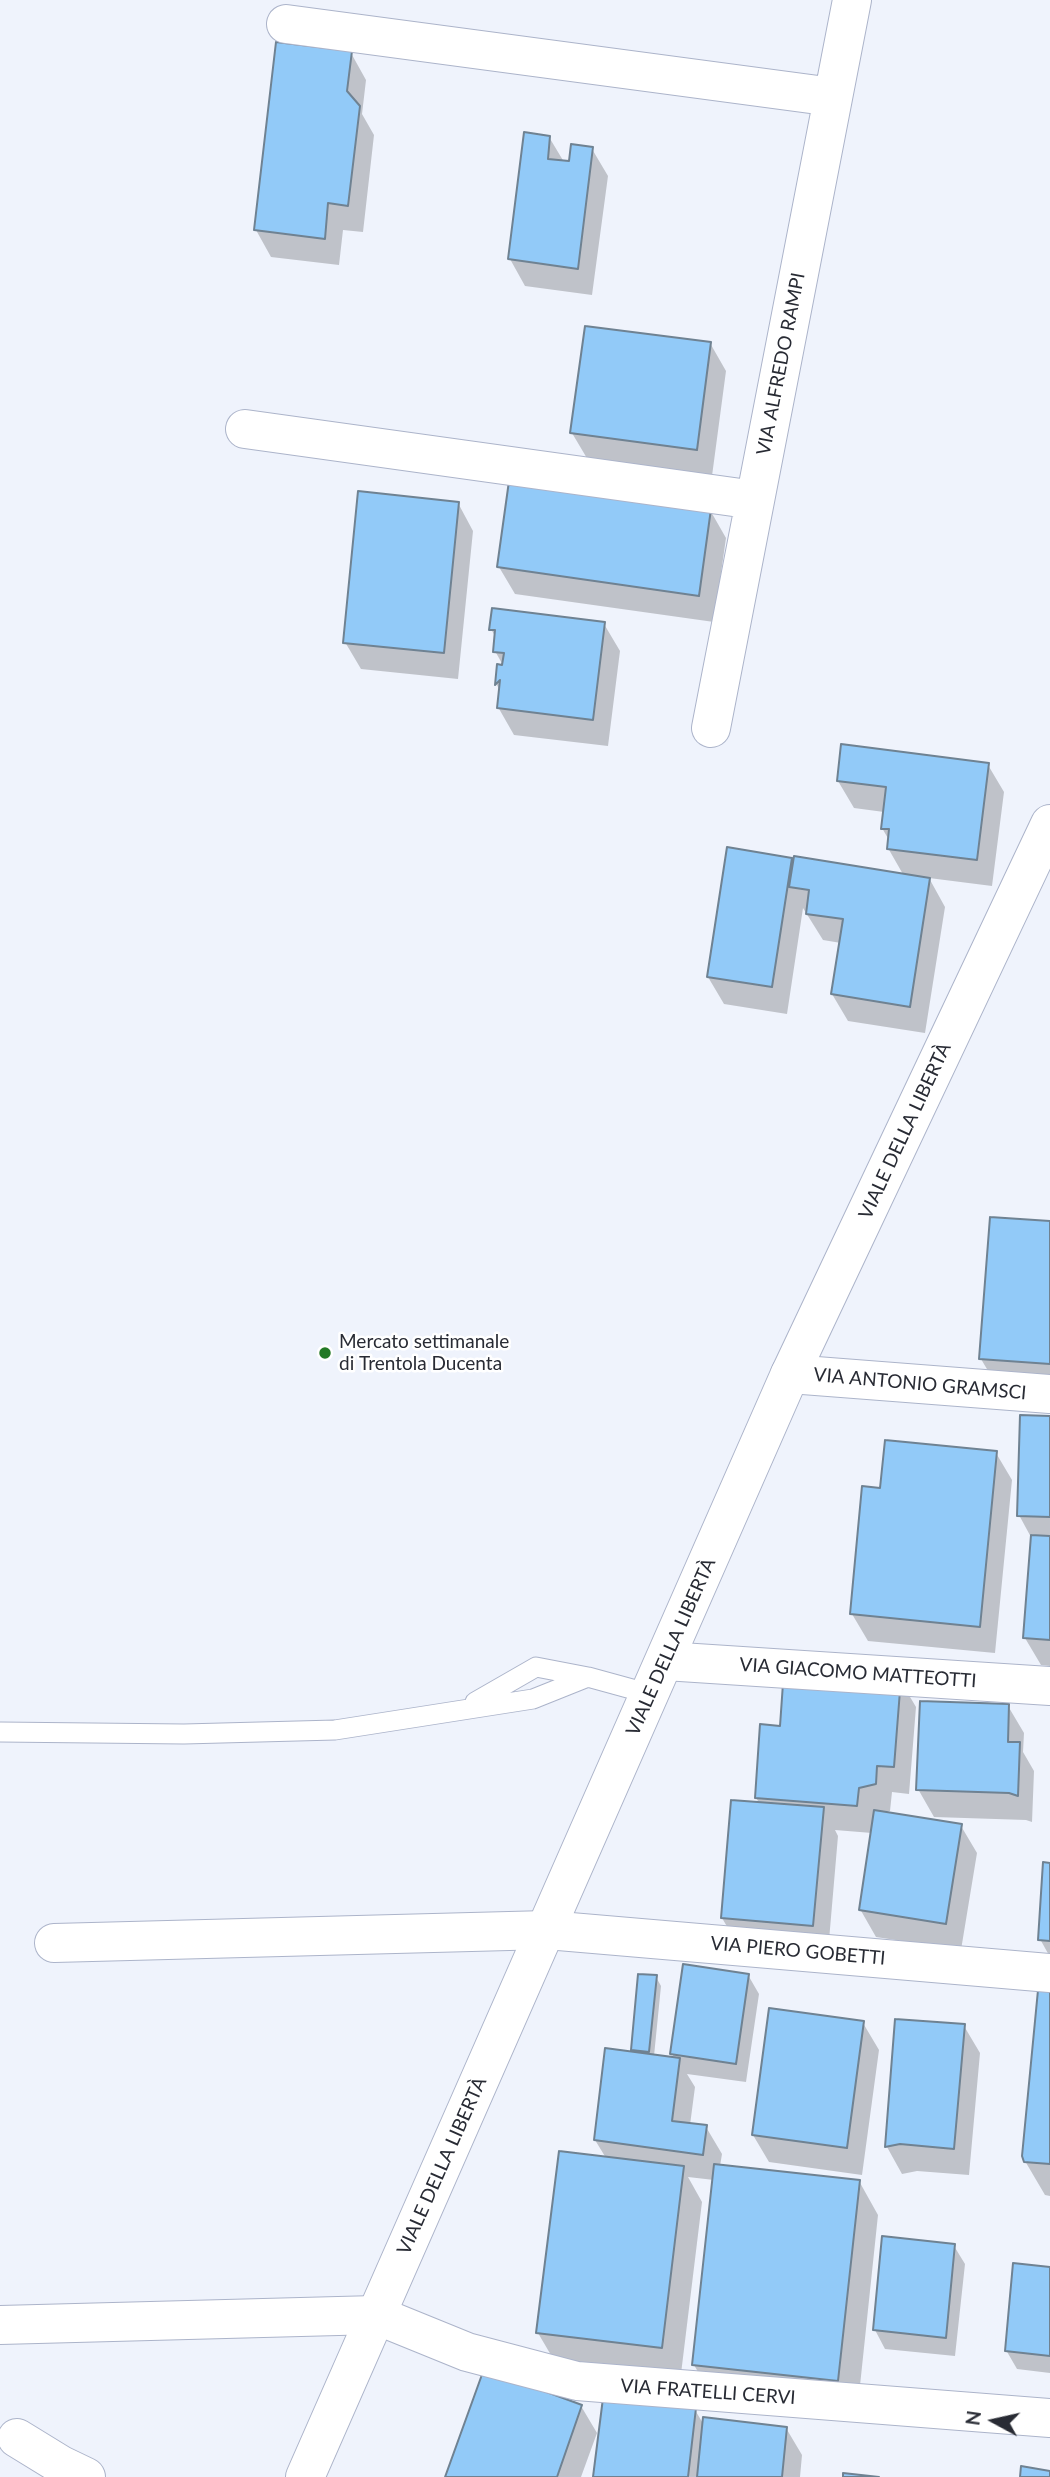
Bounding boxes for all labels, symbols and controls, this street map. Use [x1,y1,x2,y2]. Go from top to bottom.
street label: VIA ALFREDO RAMPI [752,271,810,457]
street label: VIALE DELLA LIBERTÀ [854,1039,956,1223]
place label: Mercato settimanale di Trentola Ducenta [339,1331,509,1375]
marker: Mercato settimanale di Trentola Ducenta [317,1345,333,1361]
street label: VIA ANTONIO GRAMSCI [813,1363,1027,1405]
street label: VIALE DELLA LIBERTÀ [622,1555,720,1739]
street label: VIA GIACOMO MATTEOTTI [739,1653,977,1693]
street label: VIA PIERO GOBETTI [710,1932,886,1970]
street label: VIALE DELLA LIBERTÀ [393,2074,491,2258]
street label: VIA FRATELLI CERVI [620,2375,796,2409]
north arrow [959,2386,1029,2456]
text: N [960,2409,985,2427]

